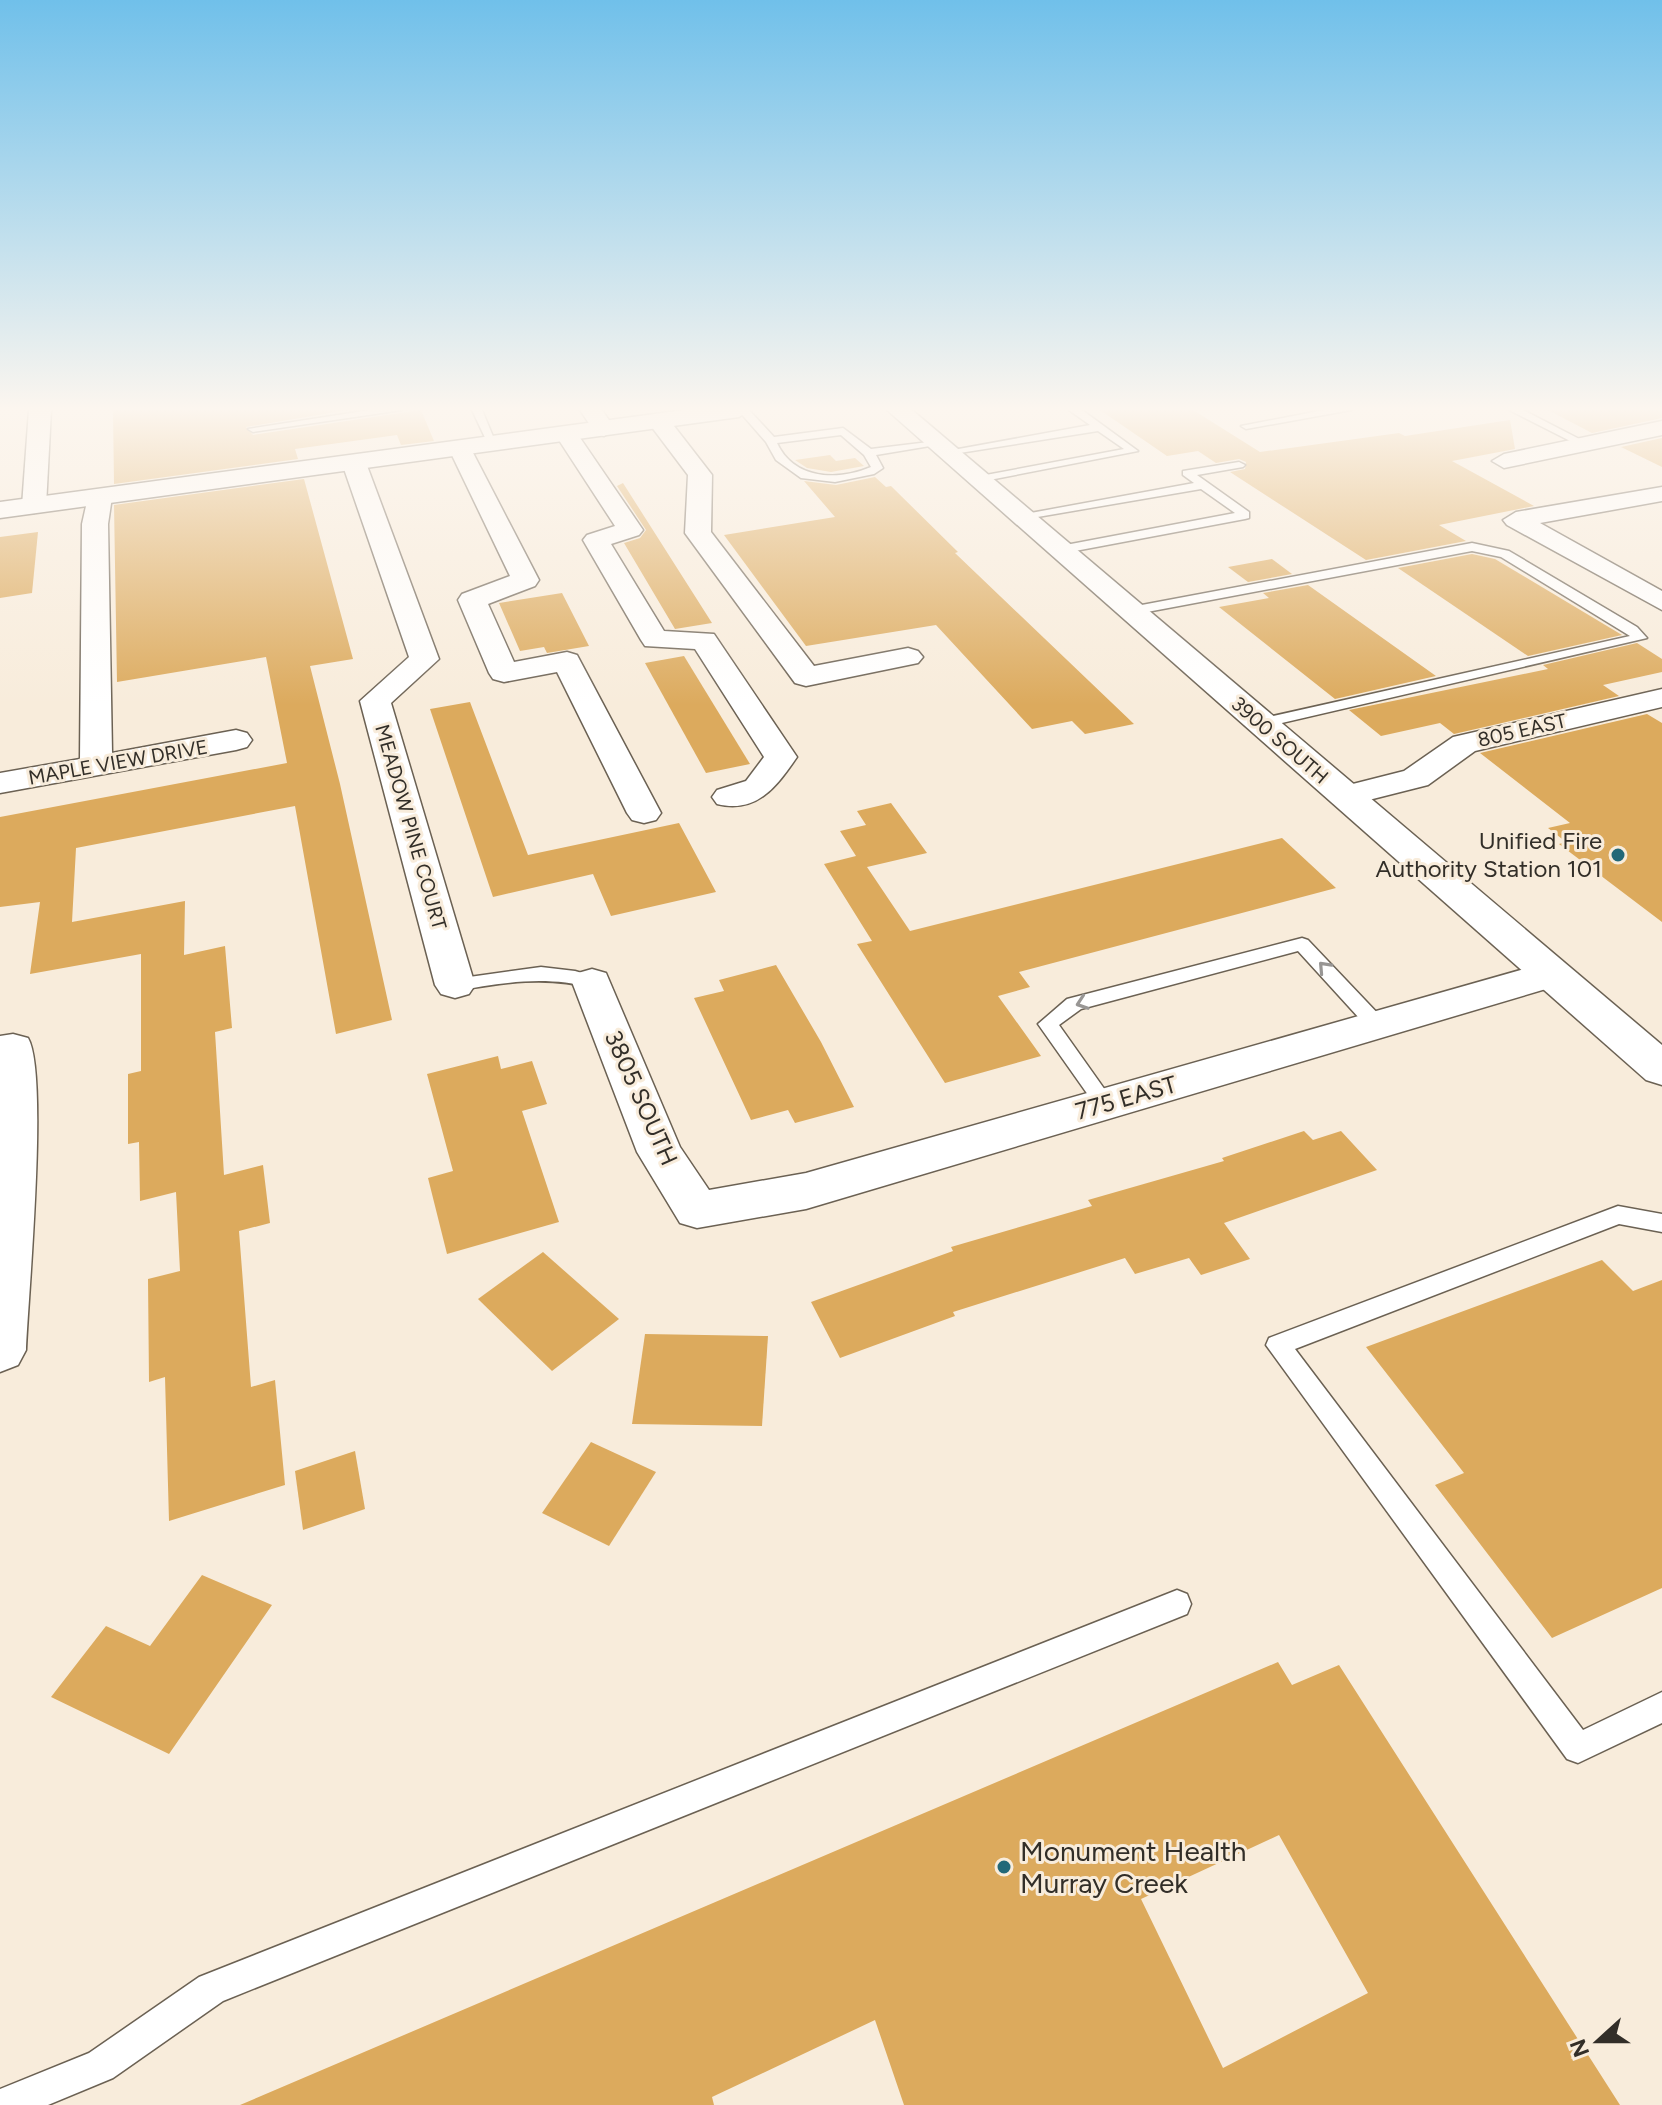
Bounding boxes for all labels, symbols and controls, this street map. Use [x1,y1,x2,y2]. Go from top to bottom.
street label: 3900 SOUTH [1227,691,1333,789]
street label: 805 EAST [1475,708,1569,752]
street label: MEADOW PINE COURT [370,722,452,932]
street label: MAPLE VIEW DRIVE [26,734,210,790]
place label: Unified Fire Authority Station 101 [1376,826,1602,883]
marker: Unified Fire Authority Station 101 [1609,846,1627,864]
one-way arrow [1320,962,1334,977]
one-way arrow [1076,993,1090,1010]
street label: 3805 SOUTH [599,1026,684,1170]
street label: 775 EAST [1072,1069,1180,1126]
place label: Monument Health Murray Creek [1020,1834,1246,1900]
marker: Monument Health Murray Creek [995,1858,1013,1876]
north arrow [1558,2001,1638,2081]
text: N [1564,2035,1595,2061]

